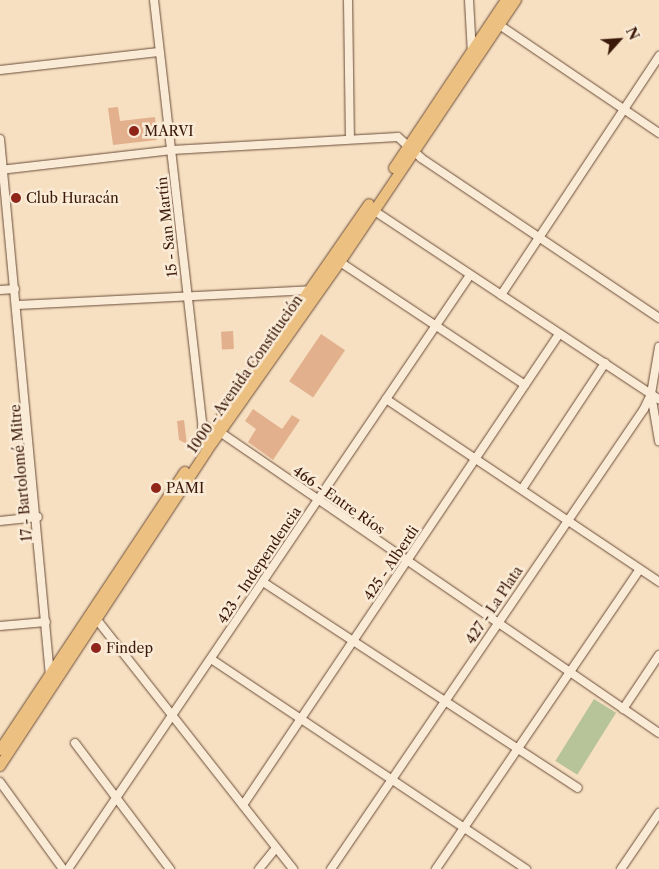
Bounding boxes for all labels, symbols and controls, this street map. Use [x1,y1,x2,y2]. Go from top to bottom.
north arrow [594,15,644,65]
text: N [622,24,643,43]
place label: MARVI [144,123,194,139]
marker: MARVI [128,125,140,137]
street label: 15 - San Martín [153,176,181,278]
place label: Club Huracán [26,190,119,206]
marker: Club Huracán [10,192,22,204]
street label: 1000 - Avenida Constitución [184,292,306,456]
street label: 17 - Bartolomé Mitre [7,404,35,542]
street label: 466 - Entre Ríos [290,462,388,538]
place label: PAMI [166,480,204,496]
marker: PAMI [150,482,162,494]
street label: 423 - Independencia [214,503,304,627]
street label: 425 - Alberdi [360,522,422,604]
street label: 427 - La Plata [462,563,526,647]
place label: Findep [106,640,153,656]
marker: Findep [90,642,102,654]

